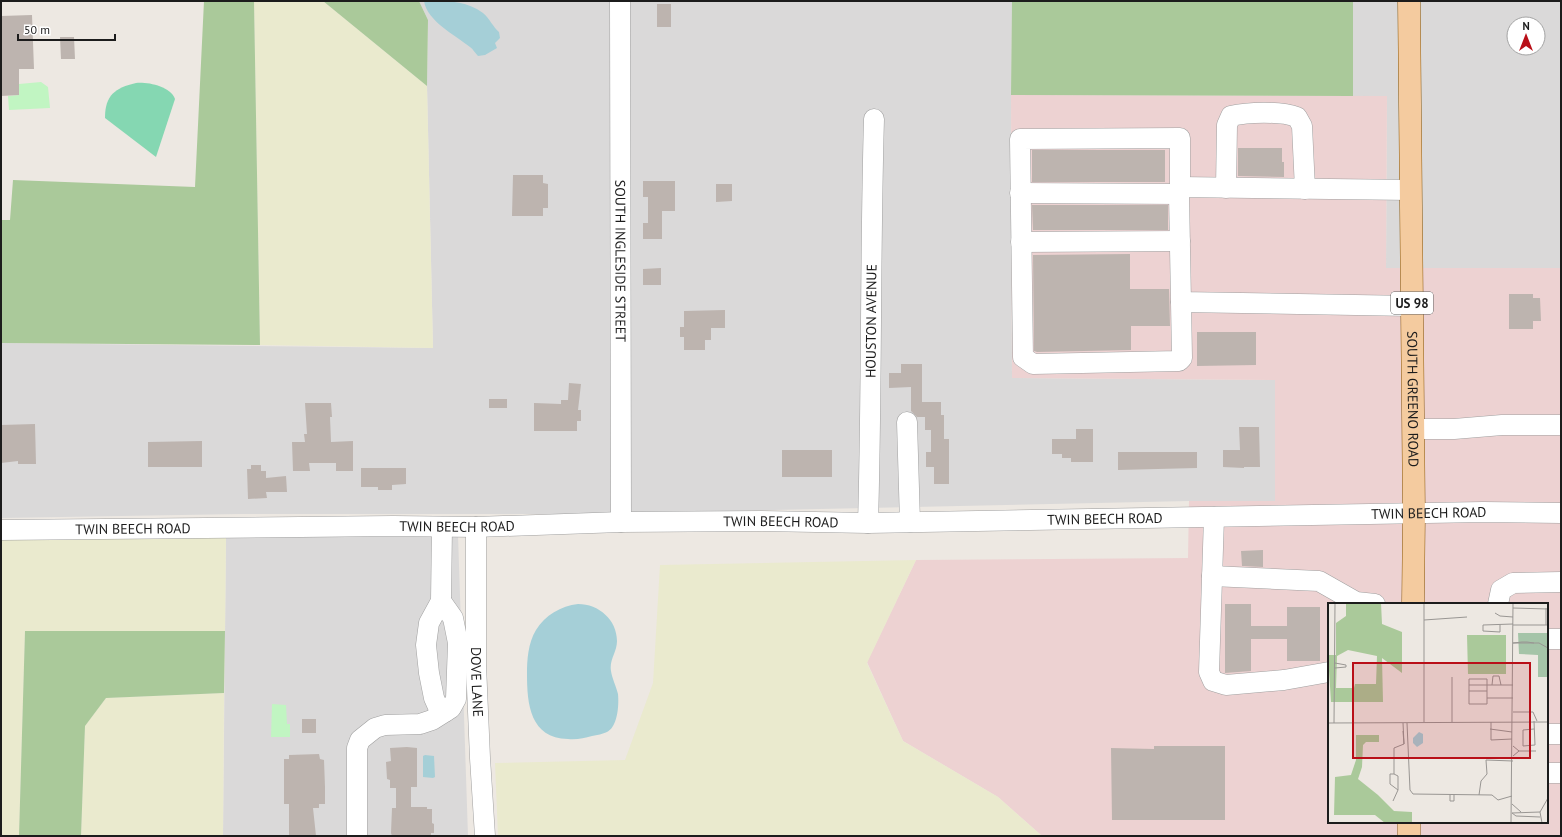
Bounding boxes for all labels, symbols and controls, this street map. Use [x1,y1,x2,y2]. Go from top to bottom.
scale bar [18,16,115,42]
north arrow [1506,16,1546,56]
text: N [1522,19,1530,33]
text: 50 m [24,22,50,37]
street label: SOUTH INGLESIDE STREET [611,180,630,342]
street label: HOUSTON AVENUE [862,264,880,378]
road number: US 98 [1391,292,1433,314]
street label: SOUTH GREENO ROAD [1403,331,1423,467]
street label: TWIN BEECH ROAD [1371,503,1487,523]
street label: TWIN BEECH ROAD [1047,509,1163,529]
street label: TWIN BEECH ROAD [723,512,839,531]
street label: TWIN BEECH ROAD [399,517,515,536]
street label: TWIN BEECH ROAD [75,519,191,538]
inset map [1328,603,1548,823]
street label: DOVE LANE [467,647,487,717]

